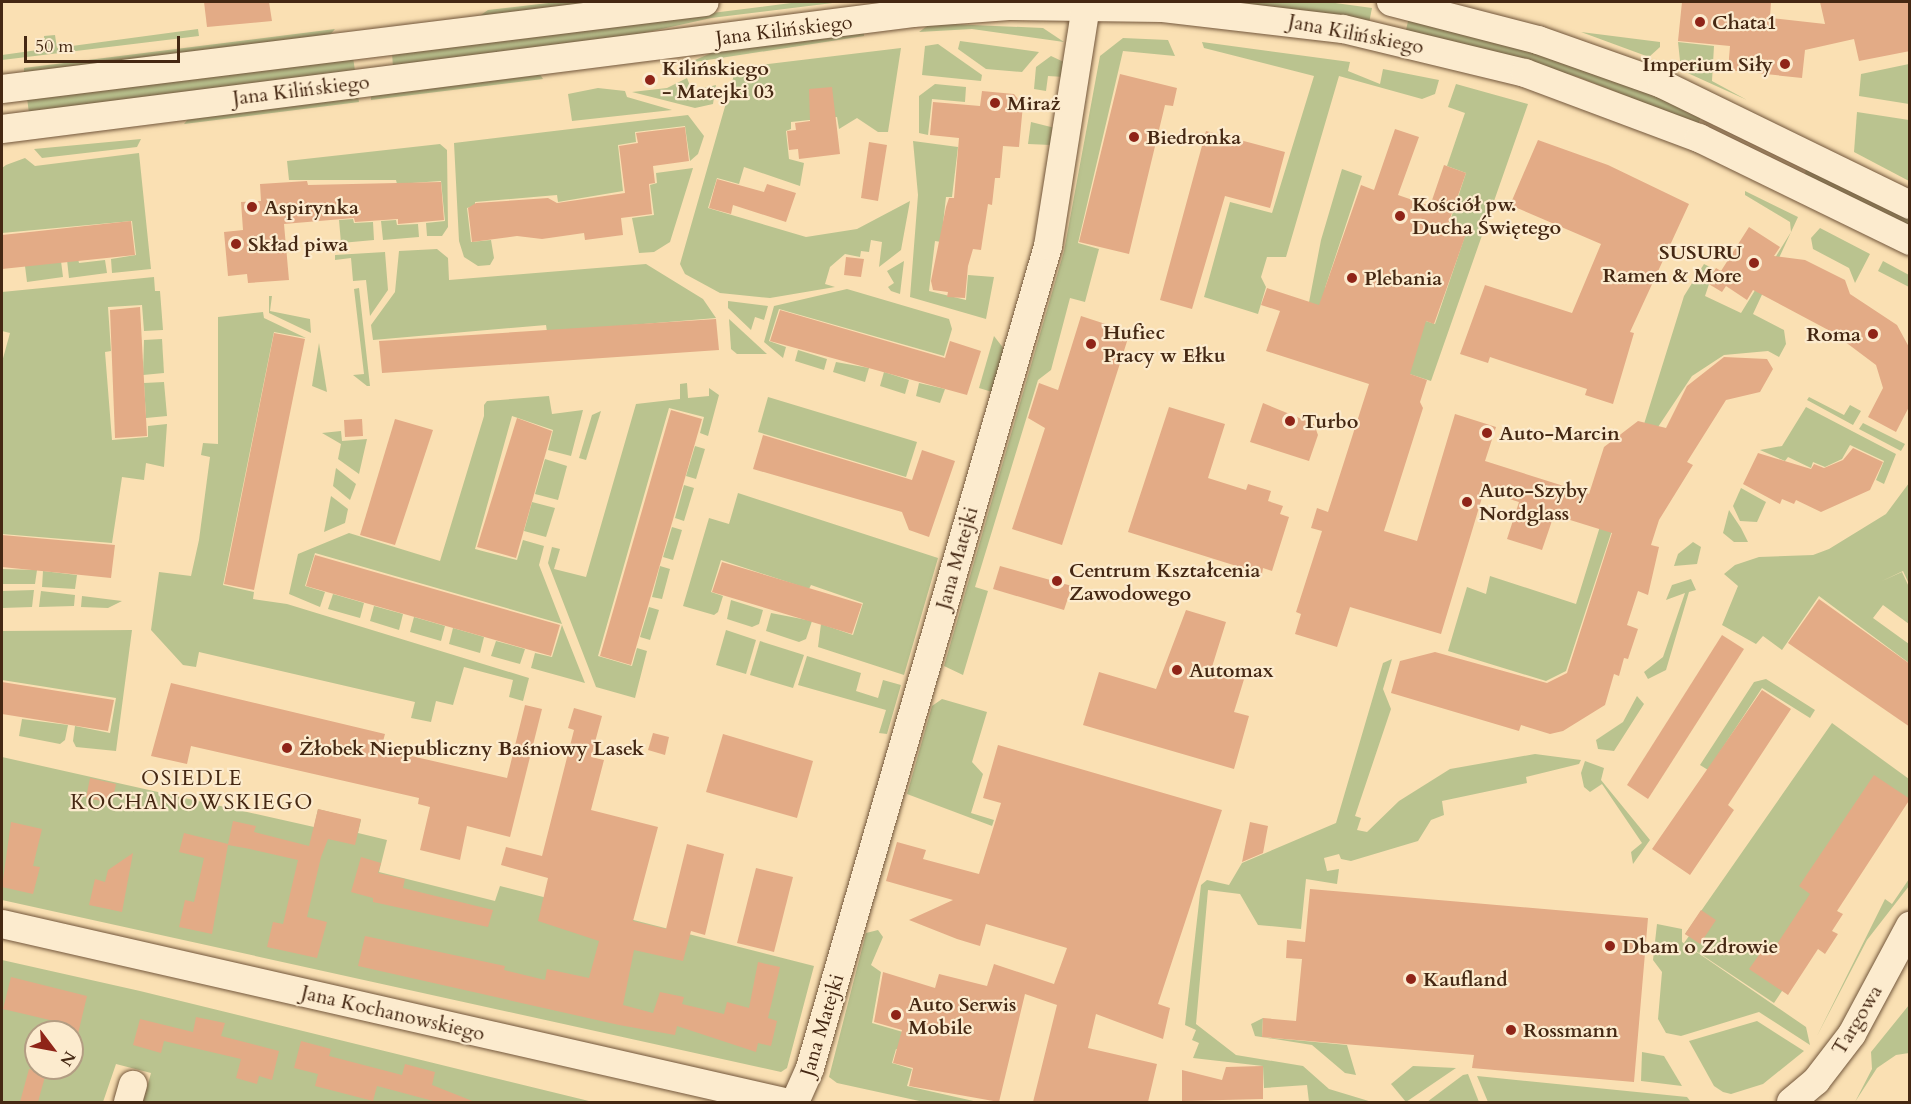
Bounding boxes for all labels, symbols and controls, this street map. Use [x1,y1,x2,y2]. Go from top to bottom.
street label: Jana Kilińskiego [1286,9,1426,59]
street label: Jana Kilińskiego [714,10,854,50]
place label: Chata1 [1712,10,1777,34]
marker: Chata1 [1693,15,1707,29]
scale bar [27,24,183,62]
text: 50 m [35,34,74,59]
place label: Imperium Siły [1642,52,1773,76]
place label: Kilińskiego - Matejki 03 [662,56,774,103]
marker: Imperium Siły [1778,57,1792,71]
street label: Jana Kilińskiego [231,70,371,110]
marker: Kilińskiego - Matejki 03 [643,73,657,87]
place label: Miraż [1007,91,1061,115]
marker: Miraż [988,96,1002,110]
place label: Biedronka [1146,125,1241,149]
marker: Biedronka [1127,130,1141,144]
place label: Kościół pw. Ducha Świętego [1412,192,1561,239]
place label: Aspirynka [264,195,359,219]
marker: Aspirynka [245,200,259,214]
marker: Kościół pw. Ducha Świętego [1393,209,1407,223]
place label: Skład piwa [248,232,348,256]
marker: Skład piwa [229,237,243,251]
place label: SUSURU Ramen & More [1603,240,1742,287]
marker: SUSURU Ramen & More [1747,256,1761,270]
place label: Plebania [1364,266,1442,290]
marker: Plebania [1345,271,1359,285]
place label: Hufiec Pracy w Ełku [1103,320,1226,367]
place label: Roma [1806,322,1861,346]
marker: Roma [1866,327,1880,341]
marker: Hufiec Pracy w Ełku [1084,337,1098,351]
place label: Turbo [1302,409,1358,433]
marker: Turbo [1283,414,1297,428]
place label: Auto-Marcin [1499,421,1620,445]
marker: Auto-Marcin [1480,426,1494,440]
place label: Auto-Szyby Nordglass [1479,478,1588,525]
marker: Auto-Szyby Nordglass [1460,495,1474,509]
street label: Jana Matejki [931,504,983,612]
place label: Centrum Kształcenia Zawodowego [1069,558,1260,605]
marker: Centrum Kształcenia Zawodowego [1050,574,1064,588]
place label: Automax [1189,658,1274,682]
marker: Automax [1170,663,1184,677]
place label: Żłobek Niepubliczny Baśniowy Lasek [299,736,644,760]
marker: Żłobek Niepubliczny Baśniowy Lasek [280,741,294,755]
district label: OSIEDLE KOCHANOWSKIEGO [70,766,314,816]
place label: Dbam o Zdrowie [1622,934,1778,958]
marker: Dbam o Zdrowie [1603,939,1617,953]
place label: Kaufland [1423,967,1508,991]
street label: Jana Matejki [795,971,849,1079]
marker: Kaufland [1404,972,1418,986]
street label: Jana Kochanowskiego [299,980,487,1046]
street label: Targowa [1827,981,1887,1059]
place label: Auto Serwis Mobile [908,992,1016,1039]
marker: Auto Serwis Mobile [889,1008,903,1022]
place label: Rossmann [1523,1018,1618,1042]
north arrow [24,1020,84,1080]
marker: Rossmann [1504,1023,1518,1037]
text: N [55,1047,81,1070]

